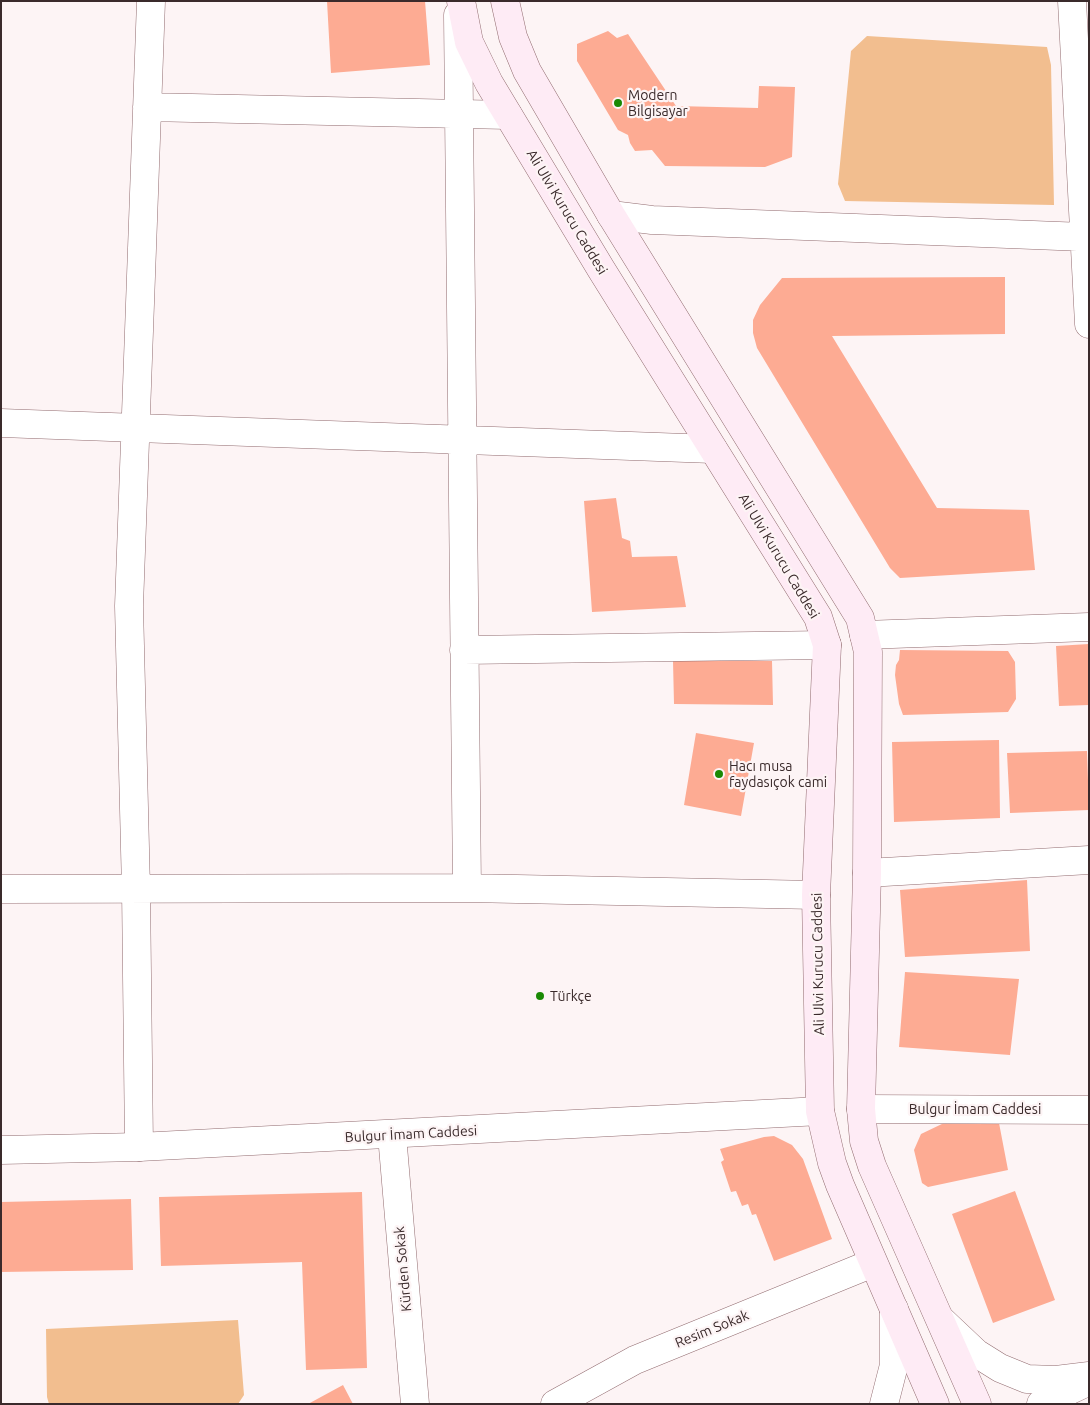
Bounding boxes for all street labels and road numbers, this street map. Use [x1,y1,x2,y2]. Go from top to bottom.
street label: Ali Ulvi Kurucu Caddesi [523,146,611,278]
street label: Ali Ulvi Kurucu Caddesi [735,490,823,622]
street label: Ali Ulvi Kurucu Caddesi [808,892,828,1036]
street label: Bulgur İmam Caddesi [909,1101,1041,1117]
street label: Bulgur İmam Caddesi [344,1122,478,1146]
street label: Kürden Sokak [391,1226,415,1312]
street label: Resim Sokak [673,1307,751,1351]

